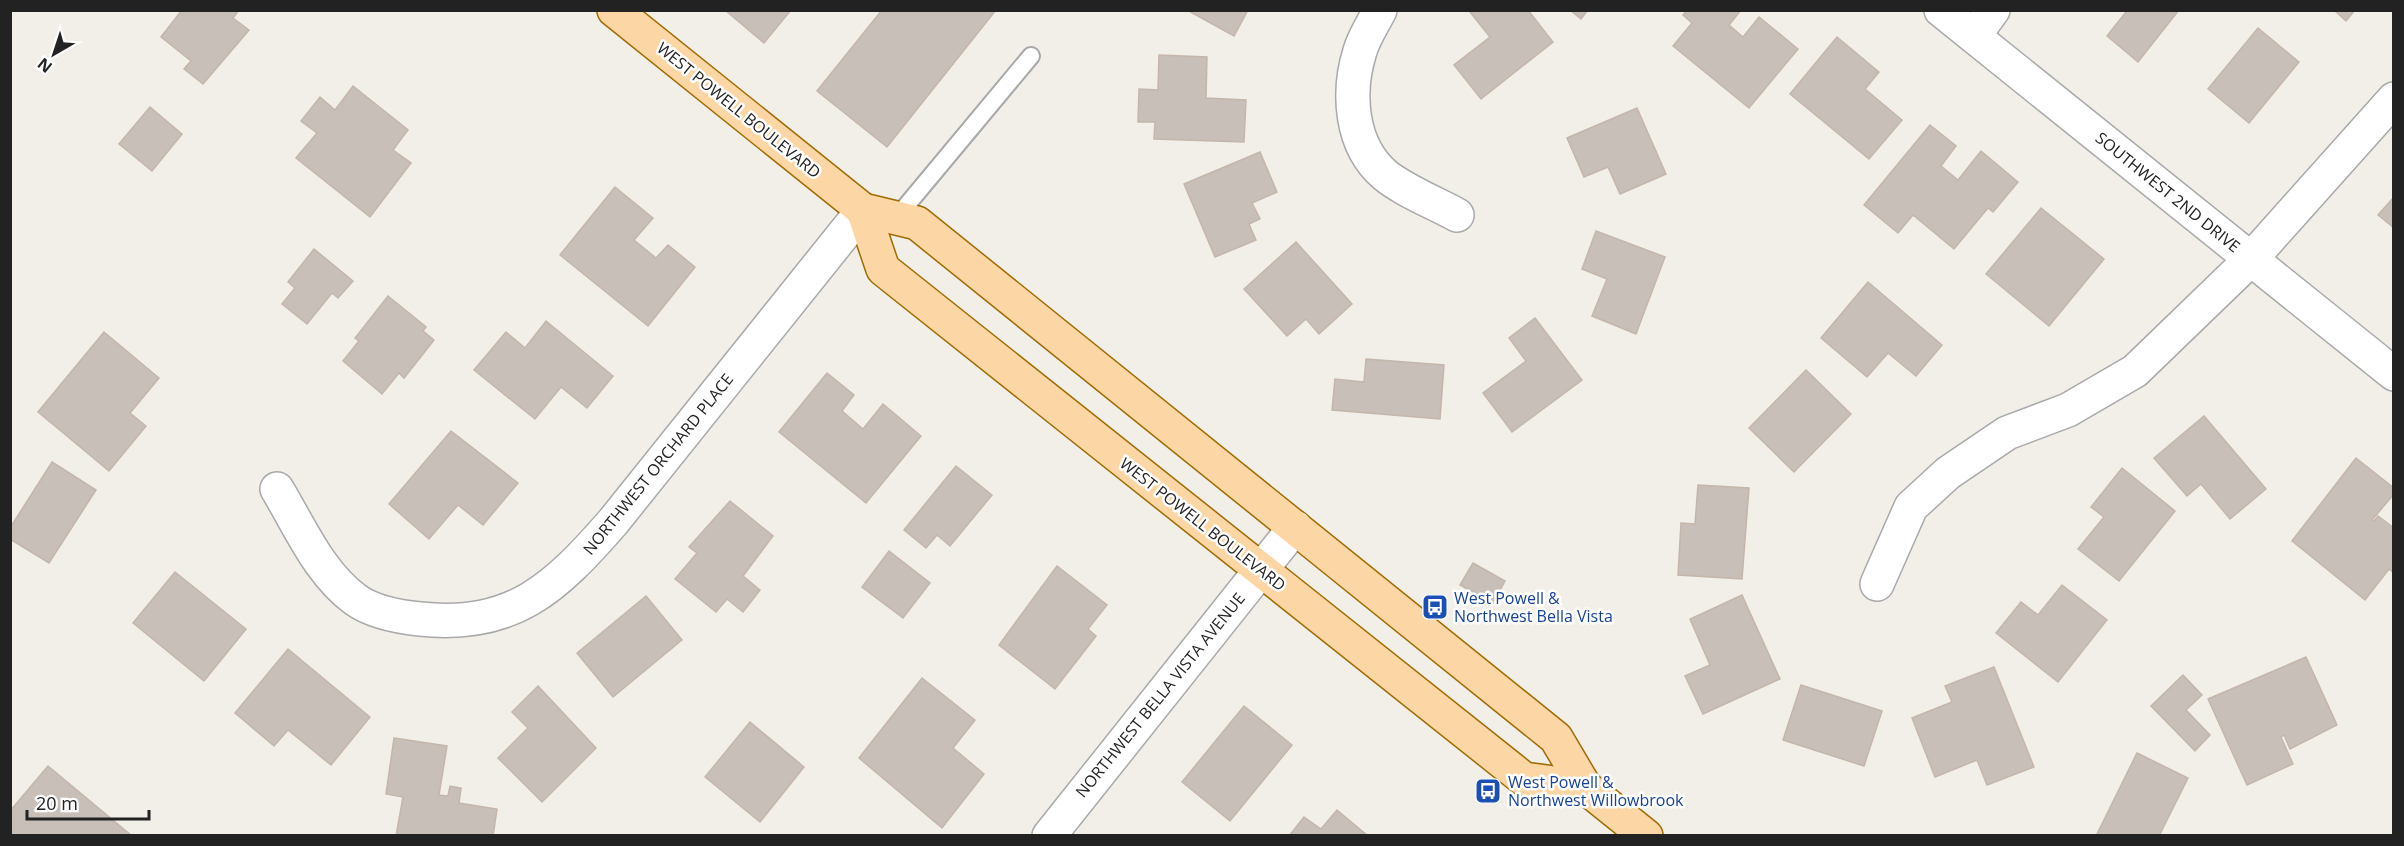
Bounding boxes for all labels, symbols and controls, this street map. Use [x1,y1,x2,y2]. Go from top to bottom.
north arrow [24,24,84,84]
street label: WEST POWELL BOULEVARD [652,37,826,183]
text: N [33,53,57,78]
street label: SOUTHWEST 2ND DRIVE [2091,127,2245,257]
street label: NORTHWEST ORCHARD PLACE [578,369,738,559]
street label: WEST POWELL BOULEVARD [1116,452,1290,596]
place label: West Powell & Northwest Bella Vista [1454,587,1613,627]
street label: NORTHWEST BELLA VISTA AVENUE [1070,588,1250,802]
bus stop icon: West Powell & Northwest Bella Vista [1420,592,1450,622]
place label: West Powell & Northwest Willowbrook [1508,771,1684,811]
bus stop icon: West Powell & Northwest Willowbrook [1473,776,1503,806]
scale bar [27,783,148,821]
text: 20 m [36,791,78,815]

